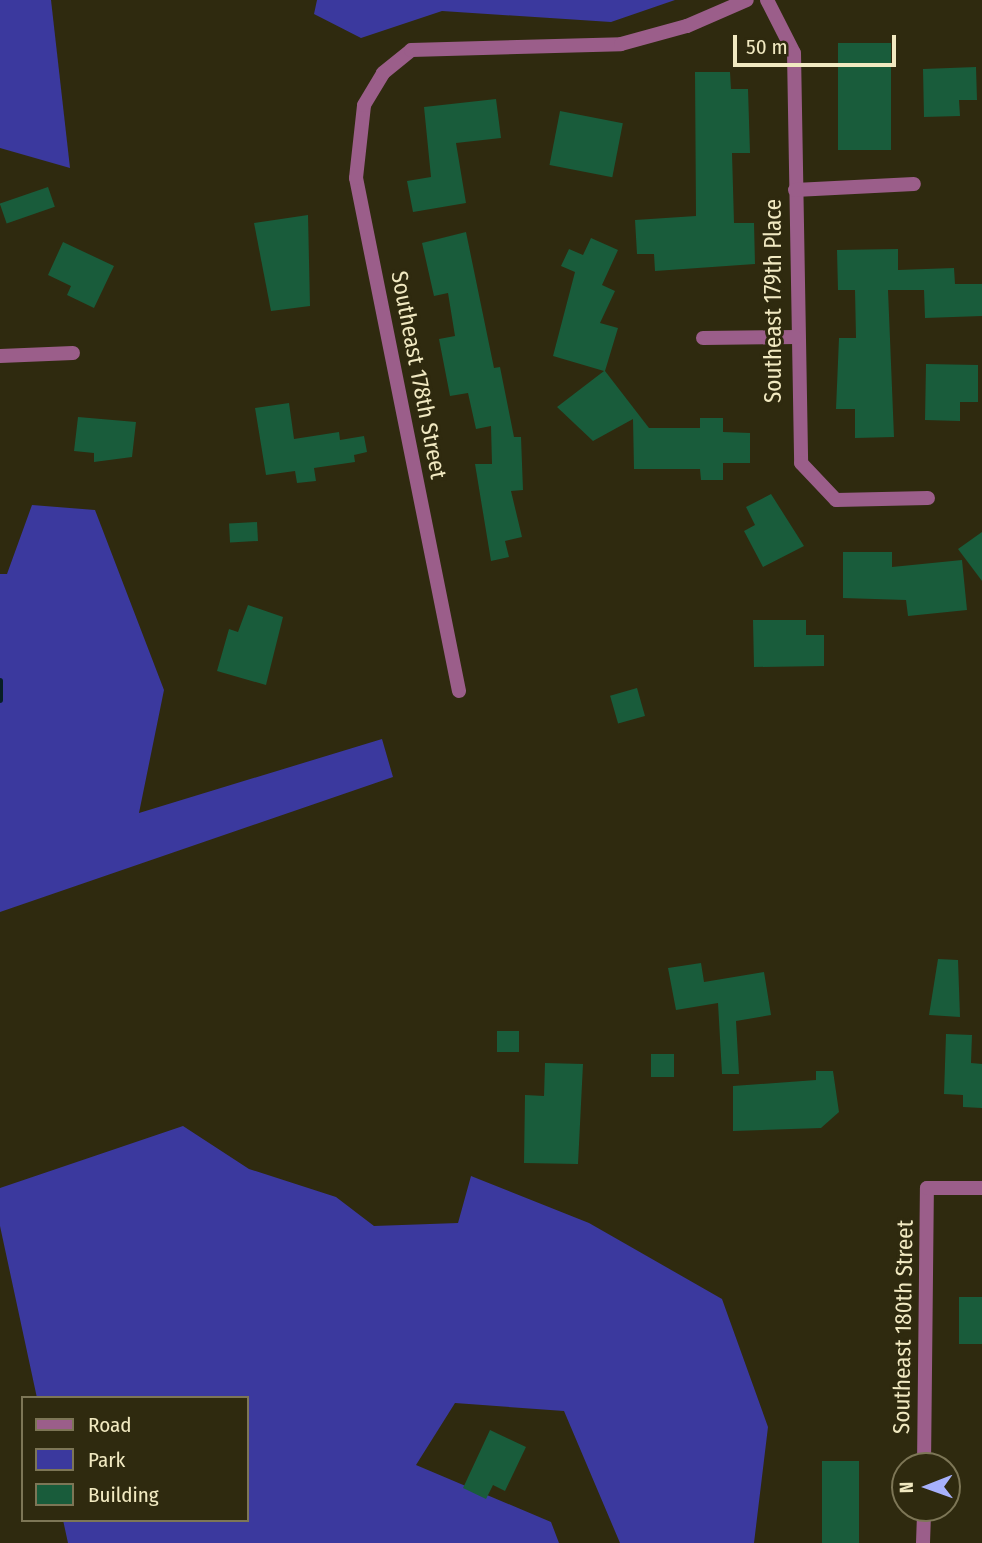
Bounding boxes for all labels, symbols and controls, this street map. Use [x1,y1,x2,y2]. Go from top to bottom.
scale bar [737,21,900,65]
text: 50 m [746,34,788,60]
street label: Southeast 179th Place [759,199,787,403]
street label: Southeast 178th Street [385,269,453,481]
street label: Southeast 180th Street [887,1220,919,1434]
legend [21,1396,248,1522]
text: Road [88,1412,132,1438]
text: Park [88,1447,125,1473]
north arrow [891,1452,961,1522]
text: N [895,1481,918,1493]
text: Building [88,1482,159,1508]

